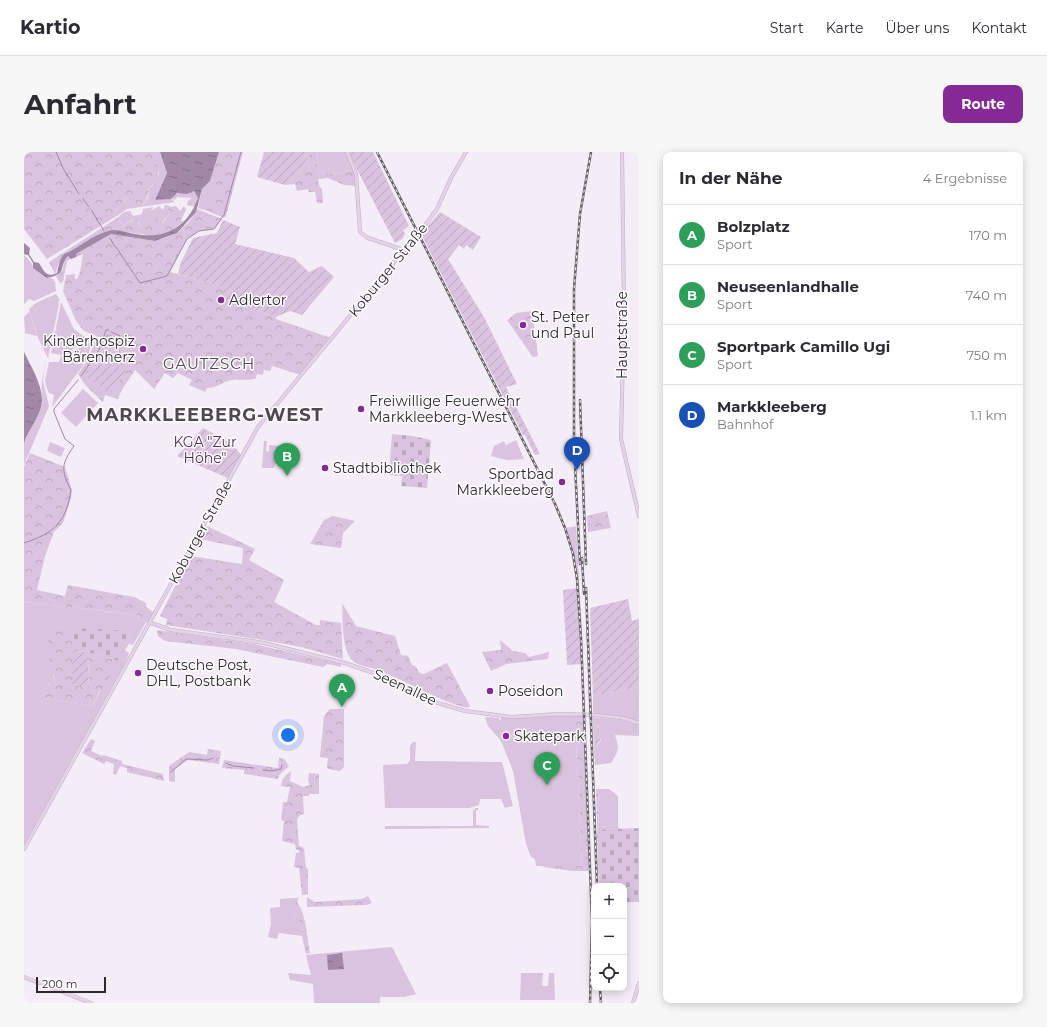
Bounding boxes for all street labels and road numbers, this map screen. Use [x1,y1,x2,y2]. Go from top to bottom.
street label: Koburger Straße [345,219,431,321]
street label: Hauptstraße [613,291,631,379]
street label: Koburger Straße [164,477,236,587]
street label: Seenallee [371,665,439,709]

